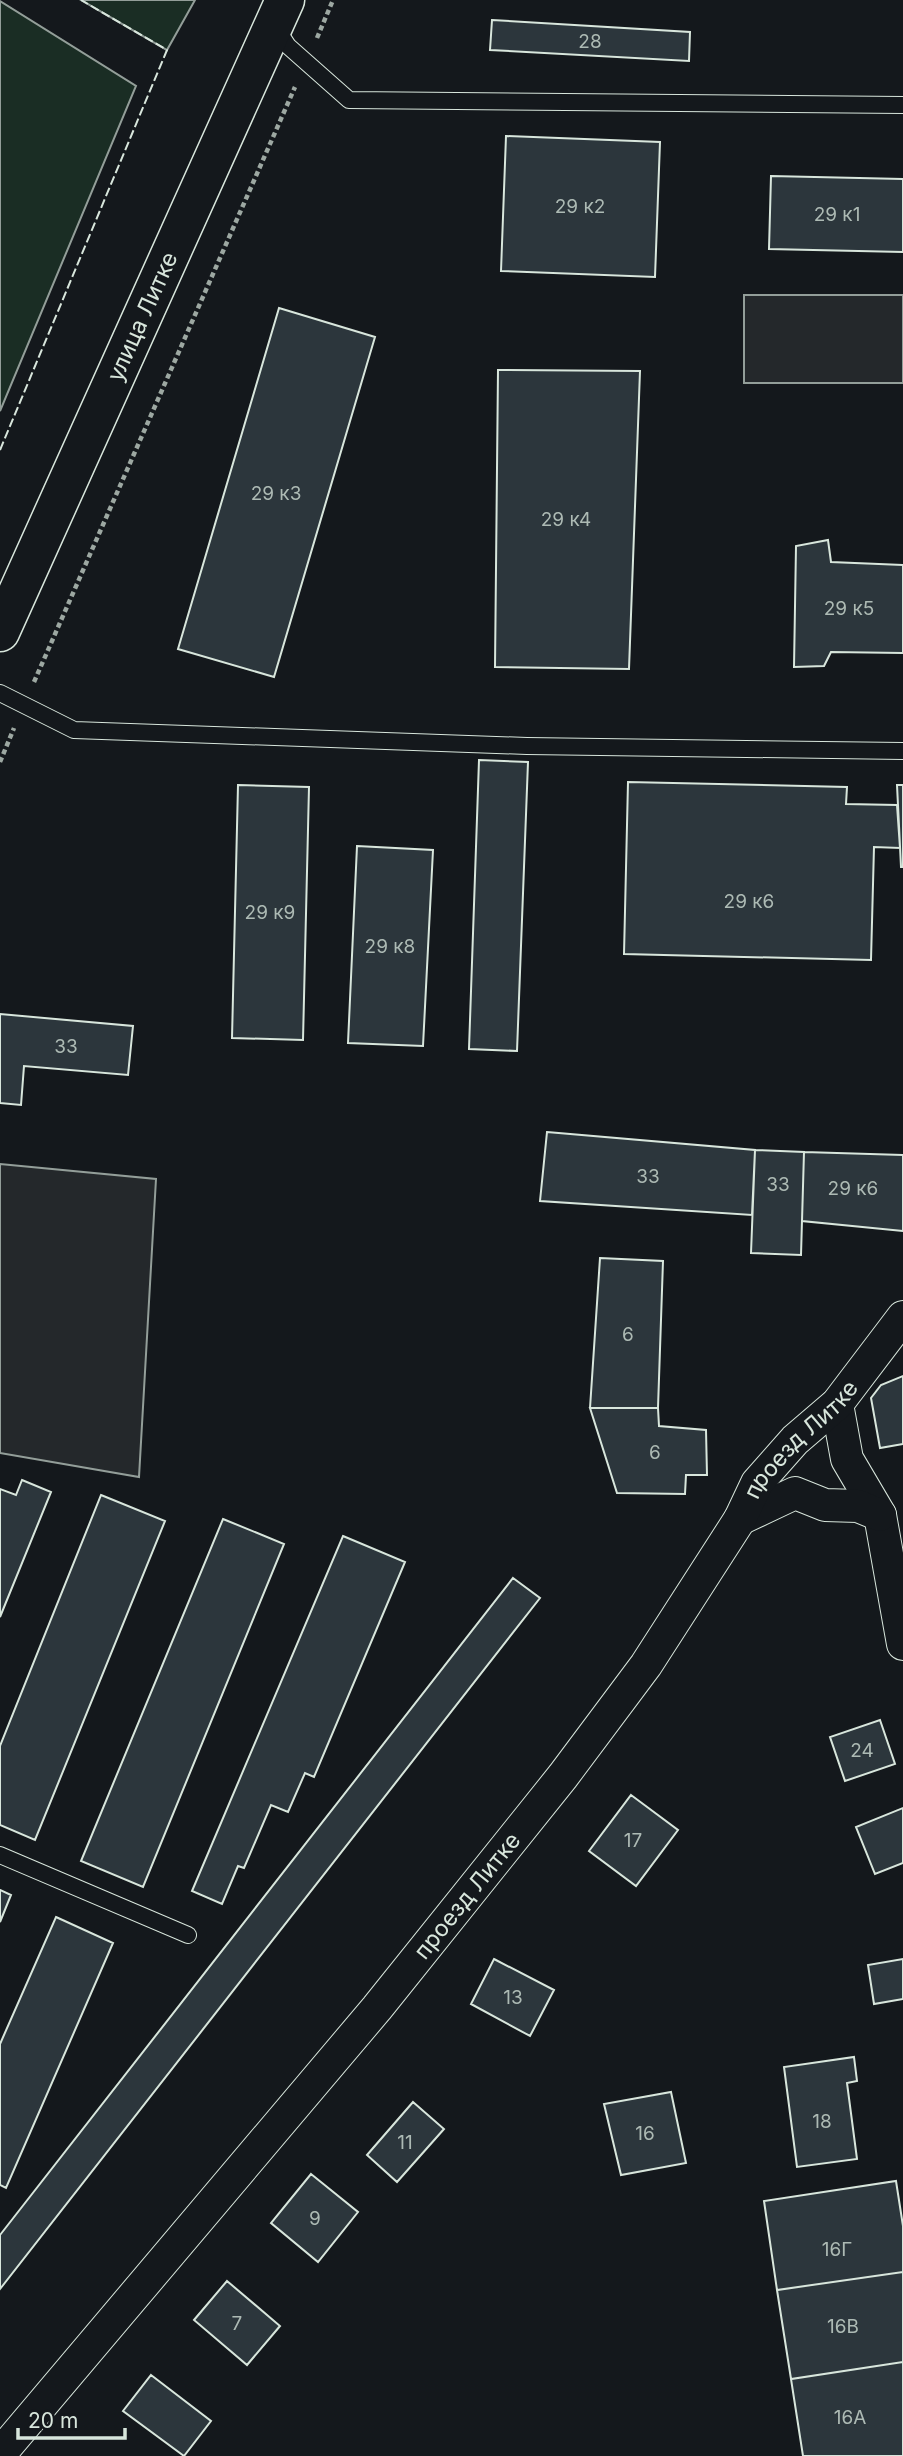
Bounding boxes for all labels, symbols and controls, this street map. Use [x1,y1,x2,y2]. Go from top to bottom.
house number: 28 [578,30,602,53]
house number: 29 к2 [555,195,605,218]
house number: 29 к1 [814,203,860,226]
street label: улица Литке [101,247,184,386]
house number: 29 к3 [251,482,301,505]
house number: 29 к4 [541,508,591,531]
house number: 29 к5 [824,597,874,620]
house number: 29 к6 [724,890,774,913]
house number: 29 к9 [245,901,295,924]
house number: 29 к8 [365,935,415,958]
house number: 33 [54,1035,78,1058]
house number: 33 [636,1165,660,1188]
house number: 33 [766,1173,790,1196]
house number: 29 к6 [828,1177,878,1200]
house number: 6 [622,1323,634,1346]
street label: проезд Литке [738,1375,864,1503]
house number: 6 [649,1441,661,1464]
house number: 24 [850,1739,874,1762]
street label: проезд Литке [408,1827,526,1965]
house number: 17 [624,1829,642,1852]
house number: 13 [503,1986,523,2009]
house number: 18 [812,2110,832,2133]
house number: 16 [635,2122,655,2145]
house number: 11 [397,2131,413,2154]
house number: 9 [309,2207,321,2230]
house number: 16Г [822,2238,852,2261]
house number: 7 [232,2312,242,2335]
house number: 16В [827,2315,859,2338]
scale bar [18,2396,124,2440]
house number: 16А [834,2406,866,2429]
text: 20 m [28,2408,78,2433]

